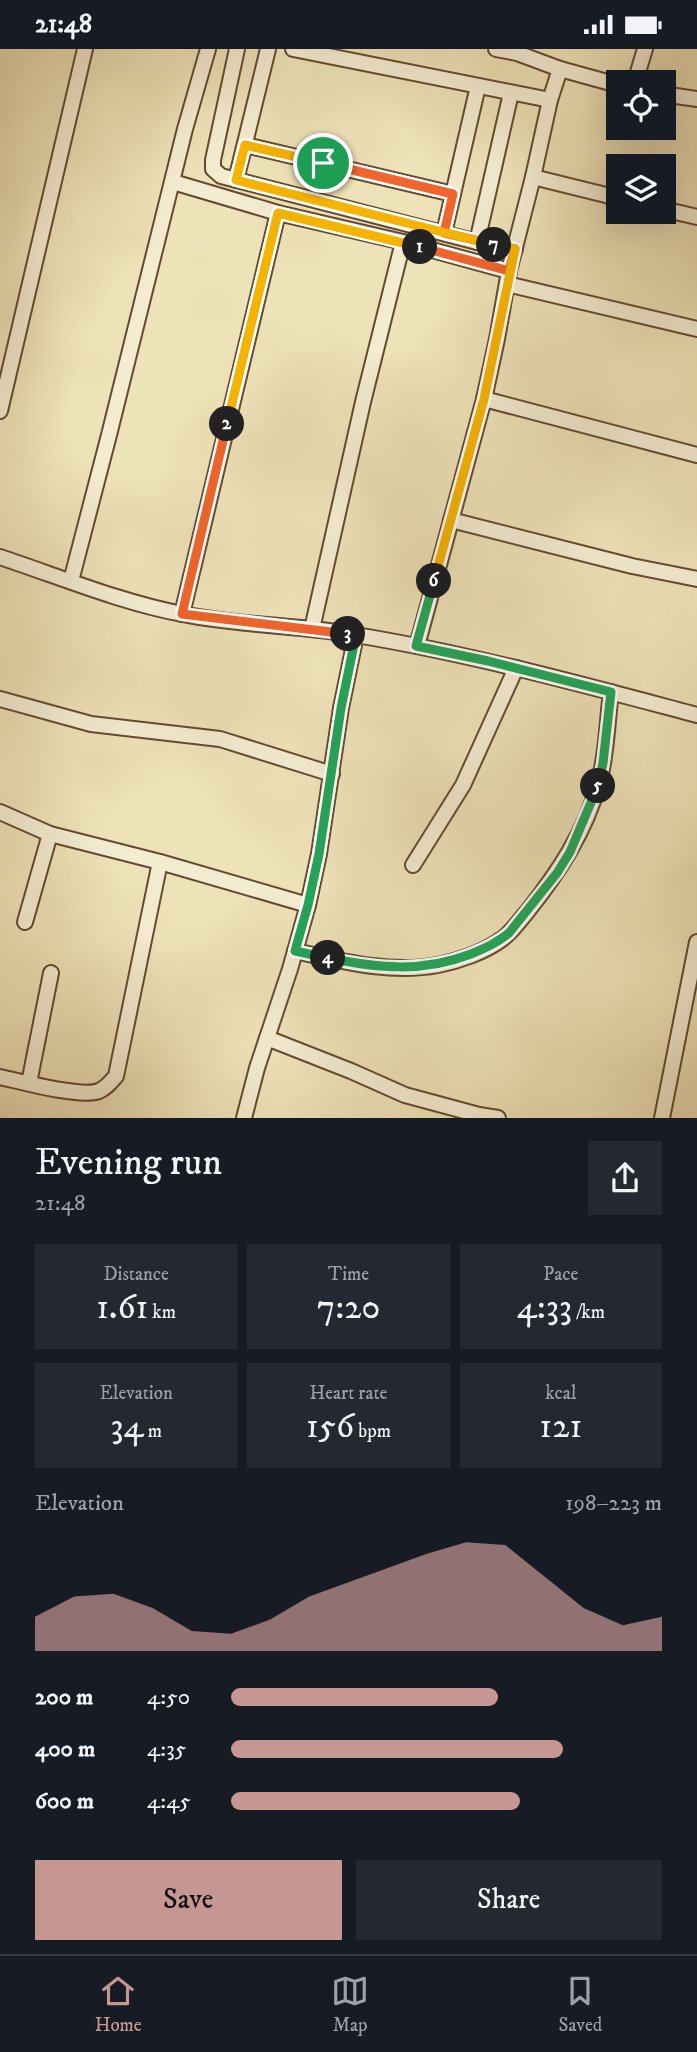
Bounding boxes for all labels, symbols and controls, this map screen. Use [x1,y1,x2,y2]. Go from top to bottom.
text: 21:48 [35,8,92,41]
map controls [606,70,676,224]
button: locate [606,70,676,140]
pin [293,133,353,193]
icon: arrive [304,144,342,182]
button: layers [606,154,676,224]
pin: 7 [476,227,512,263]
pin: 1 [402,229,438,265]
text: 7 [488,233,499,256]
text: 1 [416,235,423,258]
pin: 2 [210,407,244,441]
text: 2 [222,412,231,435]
pin: 6 [416,563,452,599]
text: 6 [429,569,438,592]
pin: 3 [330,617,366,651]
text: 3 [344,622,351,645]
pin: 5 [580,769,616,803]
text: 5 [593,774,602,797]
pin: 4 [310,941,346,975]
text: 4 [322,946,333,969]
text: Evening run [35,1139,222,1187]
button: share [588,1141,662,1215]
text: 21:48 [35,1189,86,1218]
text: Distance [103,1263,169,1286]
text: Time [328,1263,369,1286]
text: Pace [543,1263,578,1286]
text: 1.61 [96,1286,148,1330]
text: 7:20 [317,1286,380,1330]
text: 4:33 [517,1286,572,1330]
text: km [148,1301,176,1324]
text: /km [572,1301,605,1324]
text: Elevation [99,1382,173,1405]
text: Heart rate [310,1382,387,1405]
text: kcal [545,1382,576,1405]
text: 34 [110,1405,144,1449]
text: 156 [306,1405,354,1449]
text: 121 [539,1405,582,1449]
text: m [144,1420,162,1443]
text: bpm [354,1420,391,1443]
text: Elevation [35,1489,124,1518]
text: 198–223 m [565,1489,662,1518]
text: 200 m [35,1683,93,1712]
text: 4:50 [147,1683,190,1712]
text: 400 m [35,1735,95,1764]
text: 4:35 [147,1735,186,1764]
text: 600 m [35,1787,94,1816]
text: 4:45 [147,1787,191,1816]
button: Save [35,1860,342,1940]
button: Share [356,1860,662,1940]
tab: Home [95,1972,142,2037]
tab: Map [331,1972,369,2037]
tab: Saved [559,1972,602,2037]

